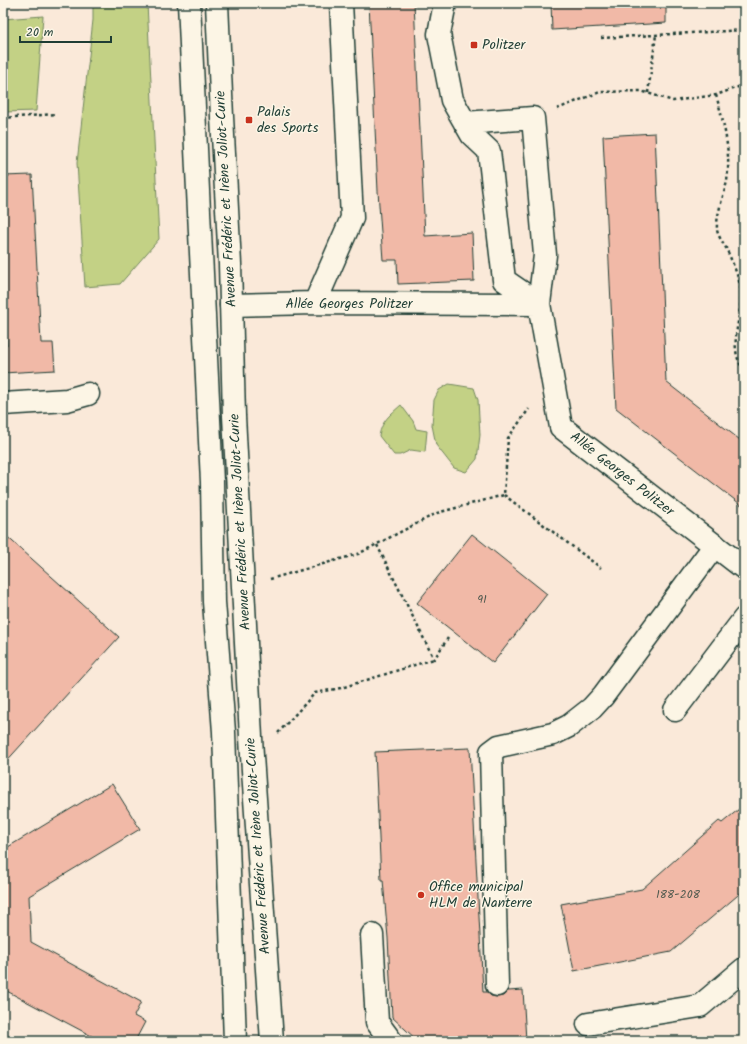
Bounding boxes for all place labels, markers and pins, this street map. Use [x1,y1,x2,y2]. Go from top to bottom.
place label: Politzer [482,34,527,56]
marker: Politzer [469,40,479,50]
place label: Palais des Sports [257,101,318,139]
marker: Palais des Sports [244,115,254,125]
place label: Office municipal HLM de Nanterre [429,876,533,914]
marker: Office municipal HLM de Nanterre [416,890,426,900]

